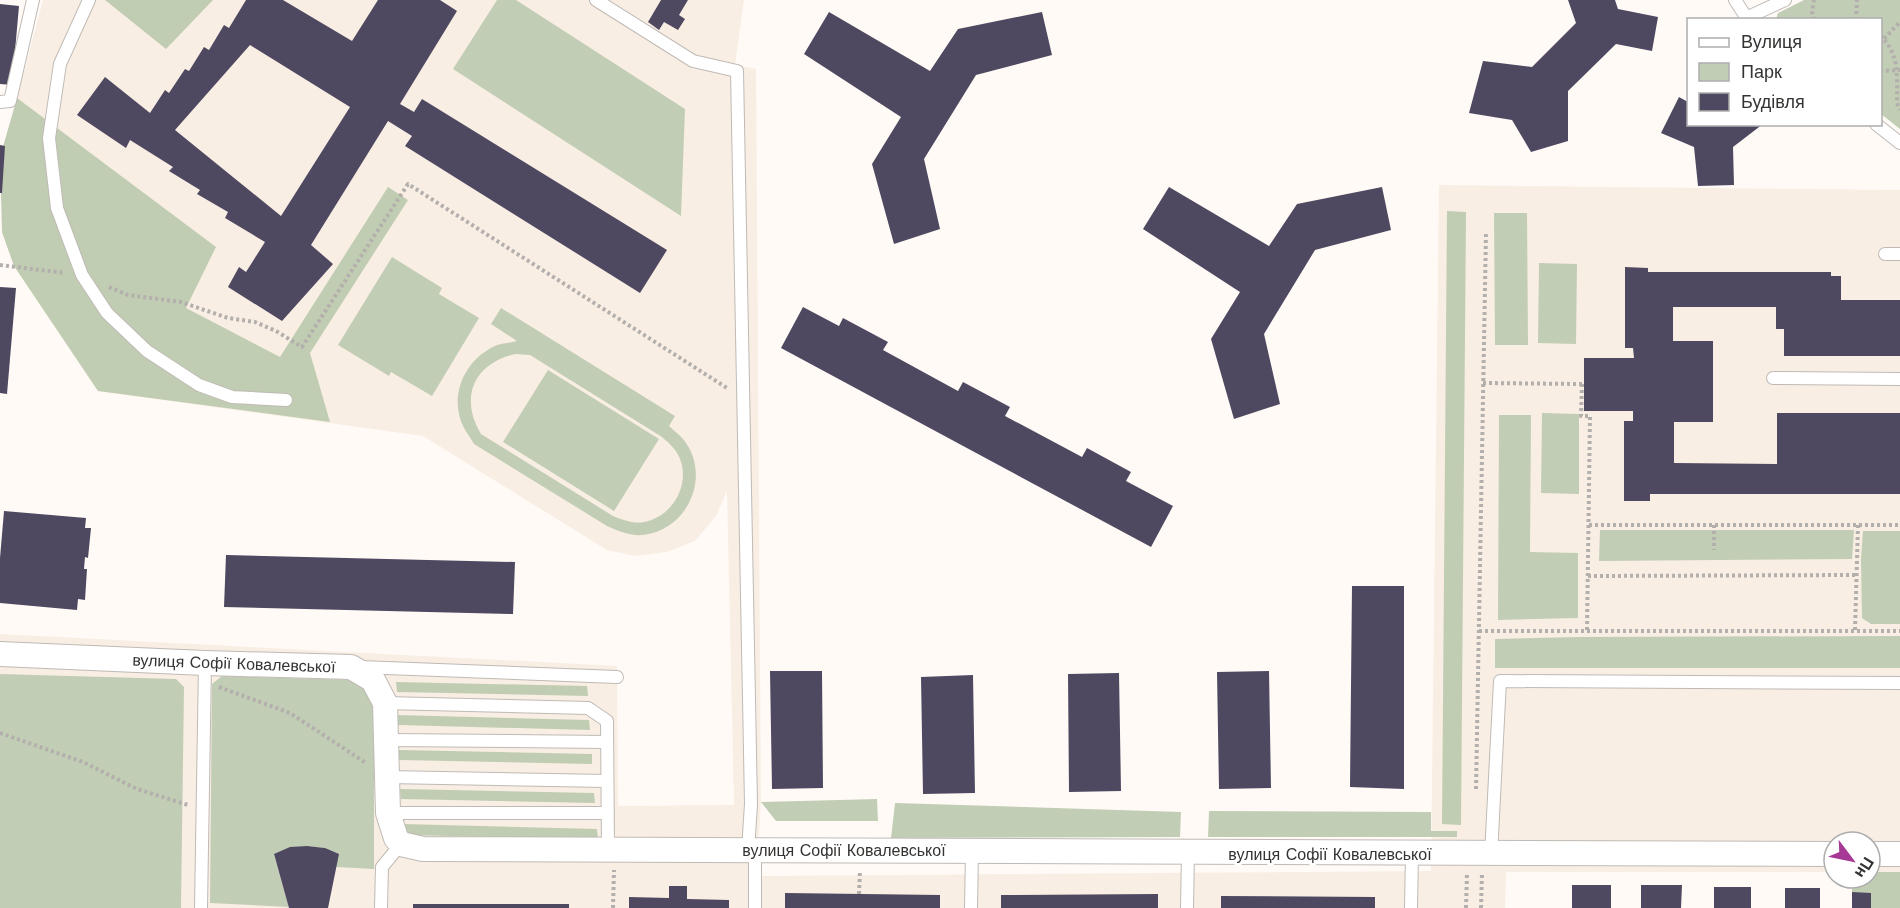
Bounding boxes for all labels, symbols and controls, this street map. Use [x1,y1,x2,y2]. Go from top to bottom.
legend [1687,18,1882,126]
text: Вулиця [1741,31,1802,52]
text: Парк [1741,61,1782,82]
text: Будівля [1741,91,1805,112]
street label: вулиця Софії Ковалевської [132,650,336,677]
north arrow [1822,830,1882,890]
street label: вулиця Софії Ковалевської [742,841,946,860]
street label: вулиця Софії Ковалевської [1228,845,1432,864]
text: Пн [1851,854,1878,882]

